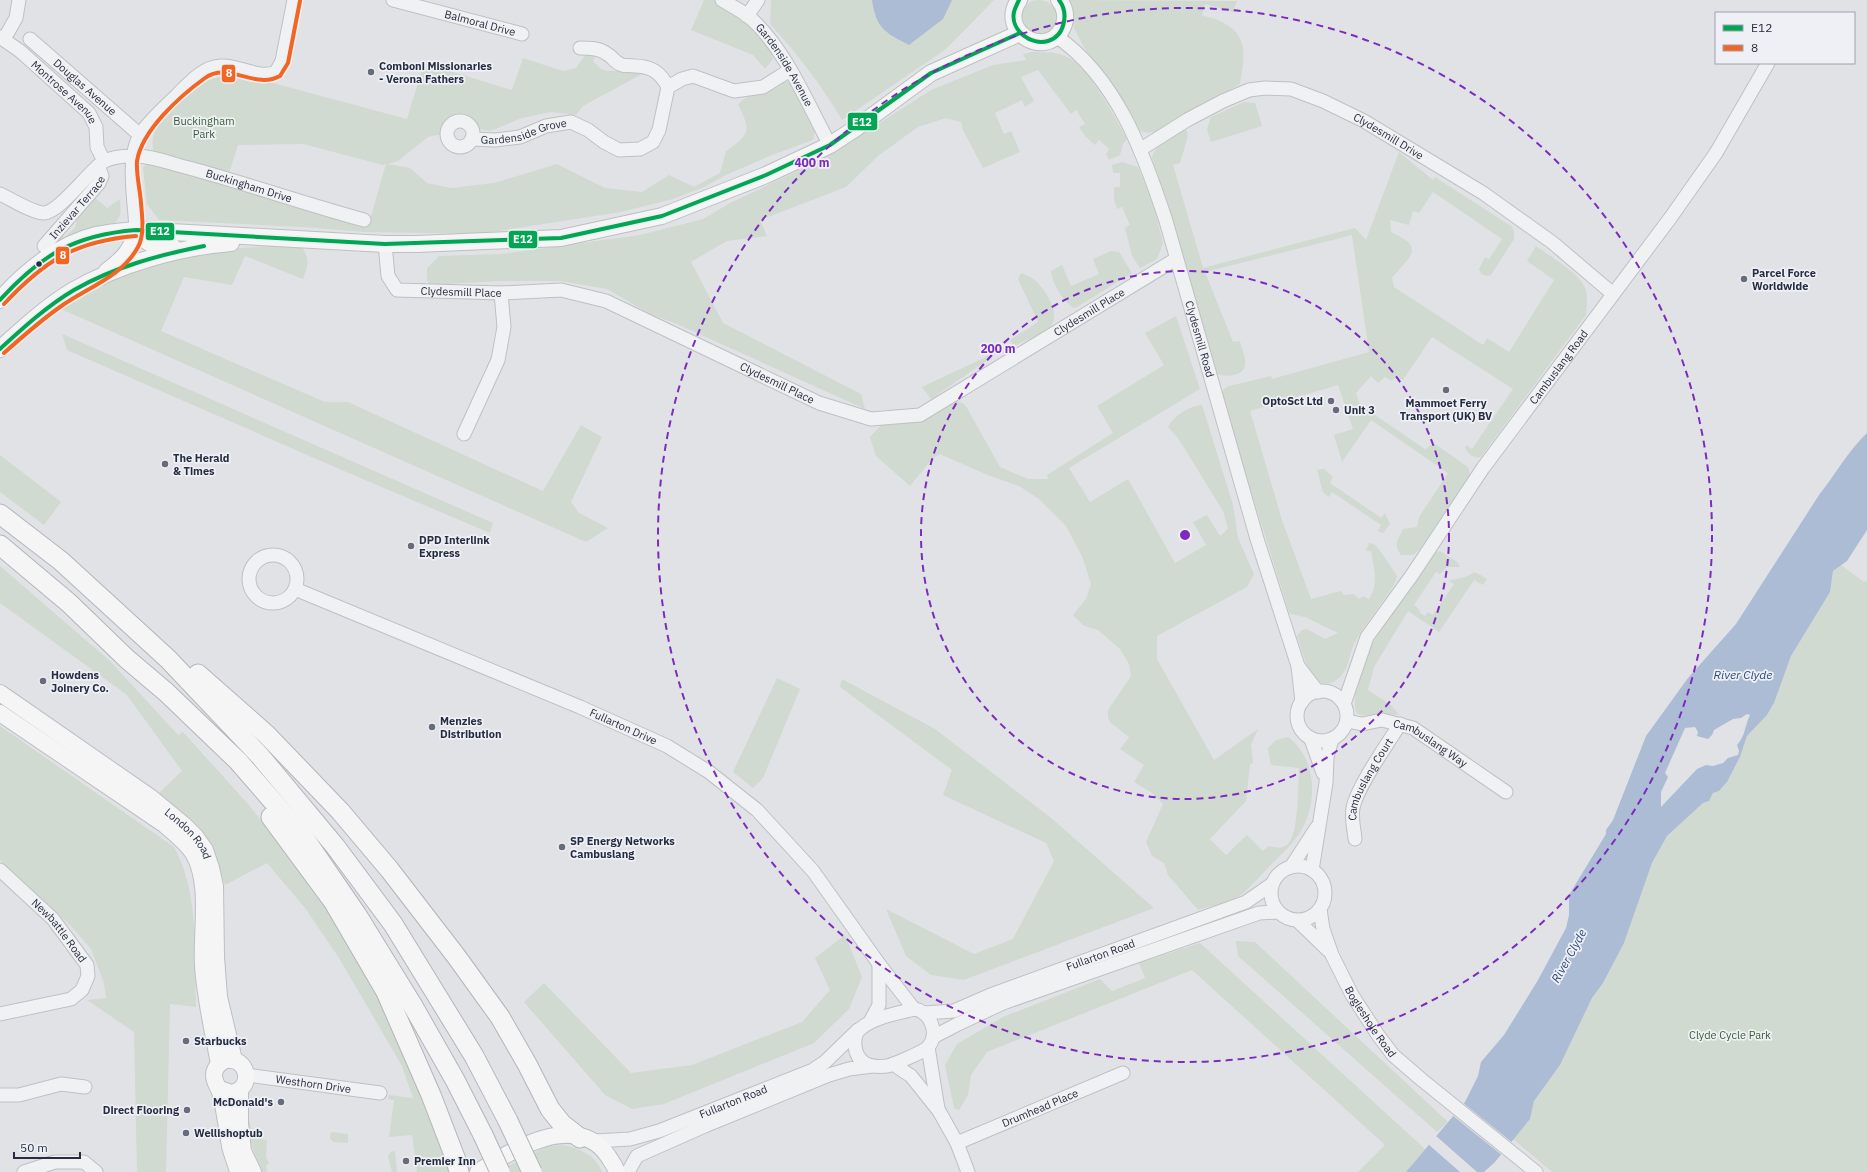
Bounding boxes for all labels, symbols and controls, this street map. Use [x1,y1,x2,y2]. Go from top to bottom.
street label: Balmoral Drive [443,7,517,39]
legend [1715,12,1855,64]
street label: Gardenside Avenue [753,20,816,109]
text: E12 [1751,20,1772,35]
text: 8 [1751,40,1758,55]
street label: Douglas Avenue [51,56,119,118]
street label: Montrose Avenue [28,57,100,126]
place label: Comboni Missionaries - Verona Fathers [379,59,492,86]
line badge: 8 [221,64,236,83]
text: 8 [226,66,233,80]
marker: Comboni Missionaries - Verona Fathers [366,67,376,77]
street label: Clydesmill Drive [1351,110,1426,162]
line badge: E12 [847,112,878,131]
park label: Buckingham Park [173,114,235,141]
text: E12 [852,115,872,129]
street label: Gardenside Grove [480,116,568,147]
text: 400 m [794,155,830,170]
street label: Buckingham Drive [204,166,294,205]
street label: Inzievar Terrace [46,174,108,242]
line badge: E12 [145,222,175,241]
text: E12 [150,224,170,238]
line badge: E12 [508,230,538,249]
text: E12 [513,232,533,246]
line badge: 8 [55,246,70,265]
text: 8 [60,248,67,262]
unlabelled marker [34,259,44,269]
place label: Parcel Force Worldwide [1752,266,1816,293]
marker: Parcel Force Worldwide [1739,274,1749,284]
street label: Clydesmill Place [421,284,502,300]
street label: Clydesmill Place [1051,285,1127,339]
street label: Clydesmill Road [1182,299,1217,379]
street label: Cambuslang Road [1526,327,1591,407]
text: 200 m [980,341,1016,356]
street label: Clydesmill Place [738,359,817,407]
marker: Mammoet Ferry Transport (UK) BV [1441,385,1451,395]
place label: OptoSct Ltd [1262,394,1323,408]
marker: OptoSct Ltd [1326,396,1336,406]
place label: Mammoet Ferry Transport (UK) BV [1400,396,1492,423]
place label: Unit 3 [1344,403,1375,417]
marker: Unit 3 [1331,405,1341,415]
place label: The Herald & Times [173,451,229,478]
marker: The Herald & Times [160,459,170,469]
centre of rings [1178,528,1192,542]
place label: DPD Interlink Express [419,533,490,560]
marker: DPD Interlink Express [406,541,416,551]
water label: River Clyde [1714,667,1772,682]
place label: Howdens Joinery Co. [51,668,109,695]
marker: Howdens Joinery Co. [38,676,48,686]
street label: Fullarton Drive [587,705,659,748]
place label: Menzies Distribution [440,714,501,741]
street label: Cambuslang Way [1392,716,1471,771]
marker: Menzies Distribution [427,722,437,732]
street label: Cambuslang Court [1345,735,1396,821]
street label: London Road [162,805,214,861]
place label: SP Energy Networks Cambuslang [570,834,675,861]
marker: SP Energy Networks Cambuslang [557,842,567,852]
street label: Newbattle Road [29,896,90,965]
water label: River Clyde [1548,926,1589,985]
street label: Fullarton Road [1064,936,1137,974]
street label: Bogleshole Road [1342,984,1399,1060]
park label: Clyde Cycle Park [1689,1028,1771,1042]
place label: Starbucks [194,1034,247,1048]
marker: Starbucks [181,1036,191,1046]
street label: Westhorn Drive [275,1072,352,1096]
street label: Fullarton Road [697,1082,769,1121]
street label: Drumhead Place [1000,1086,1080,1130]
place label: McDonald's [213,1095,273,1109]
marker: McDonald's [276,1097,286,1107]
place label: Direct Flooring [103,1103,180,1117]
marker: Direct Flooring [182,1105,192,1115]
place label: Wellishoptub [194,1126,263,1140]
marker: Wellishoptub [181,1128,191,1138]
scale bar [14,1134,80,1160]
text: 50 m [20,1140,48,1155]
place label: Premier Inn [414,1154,476,1168]
marker: Premier Inn [401,1156,411,1166]

